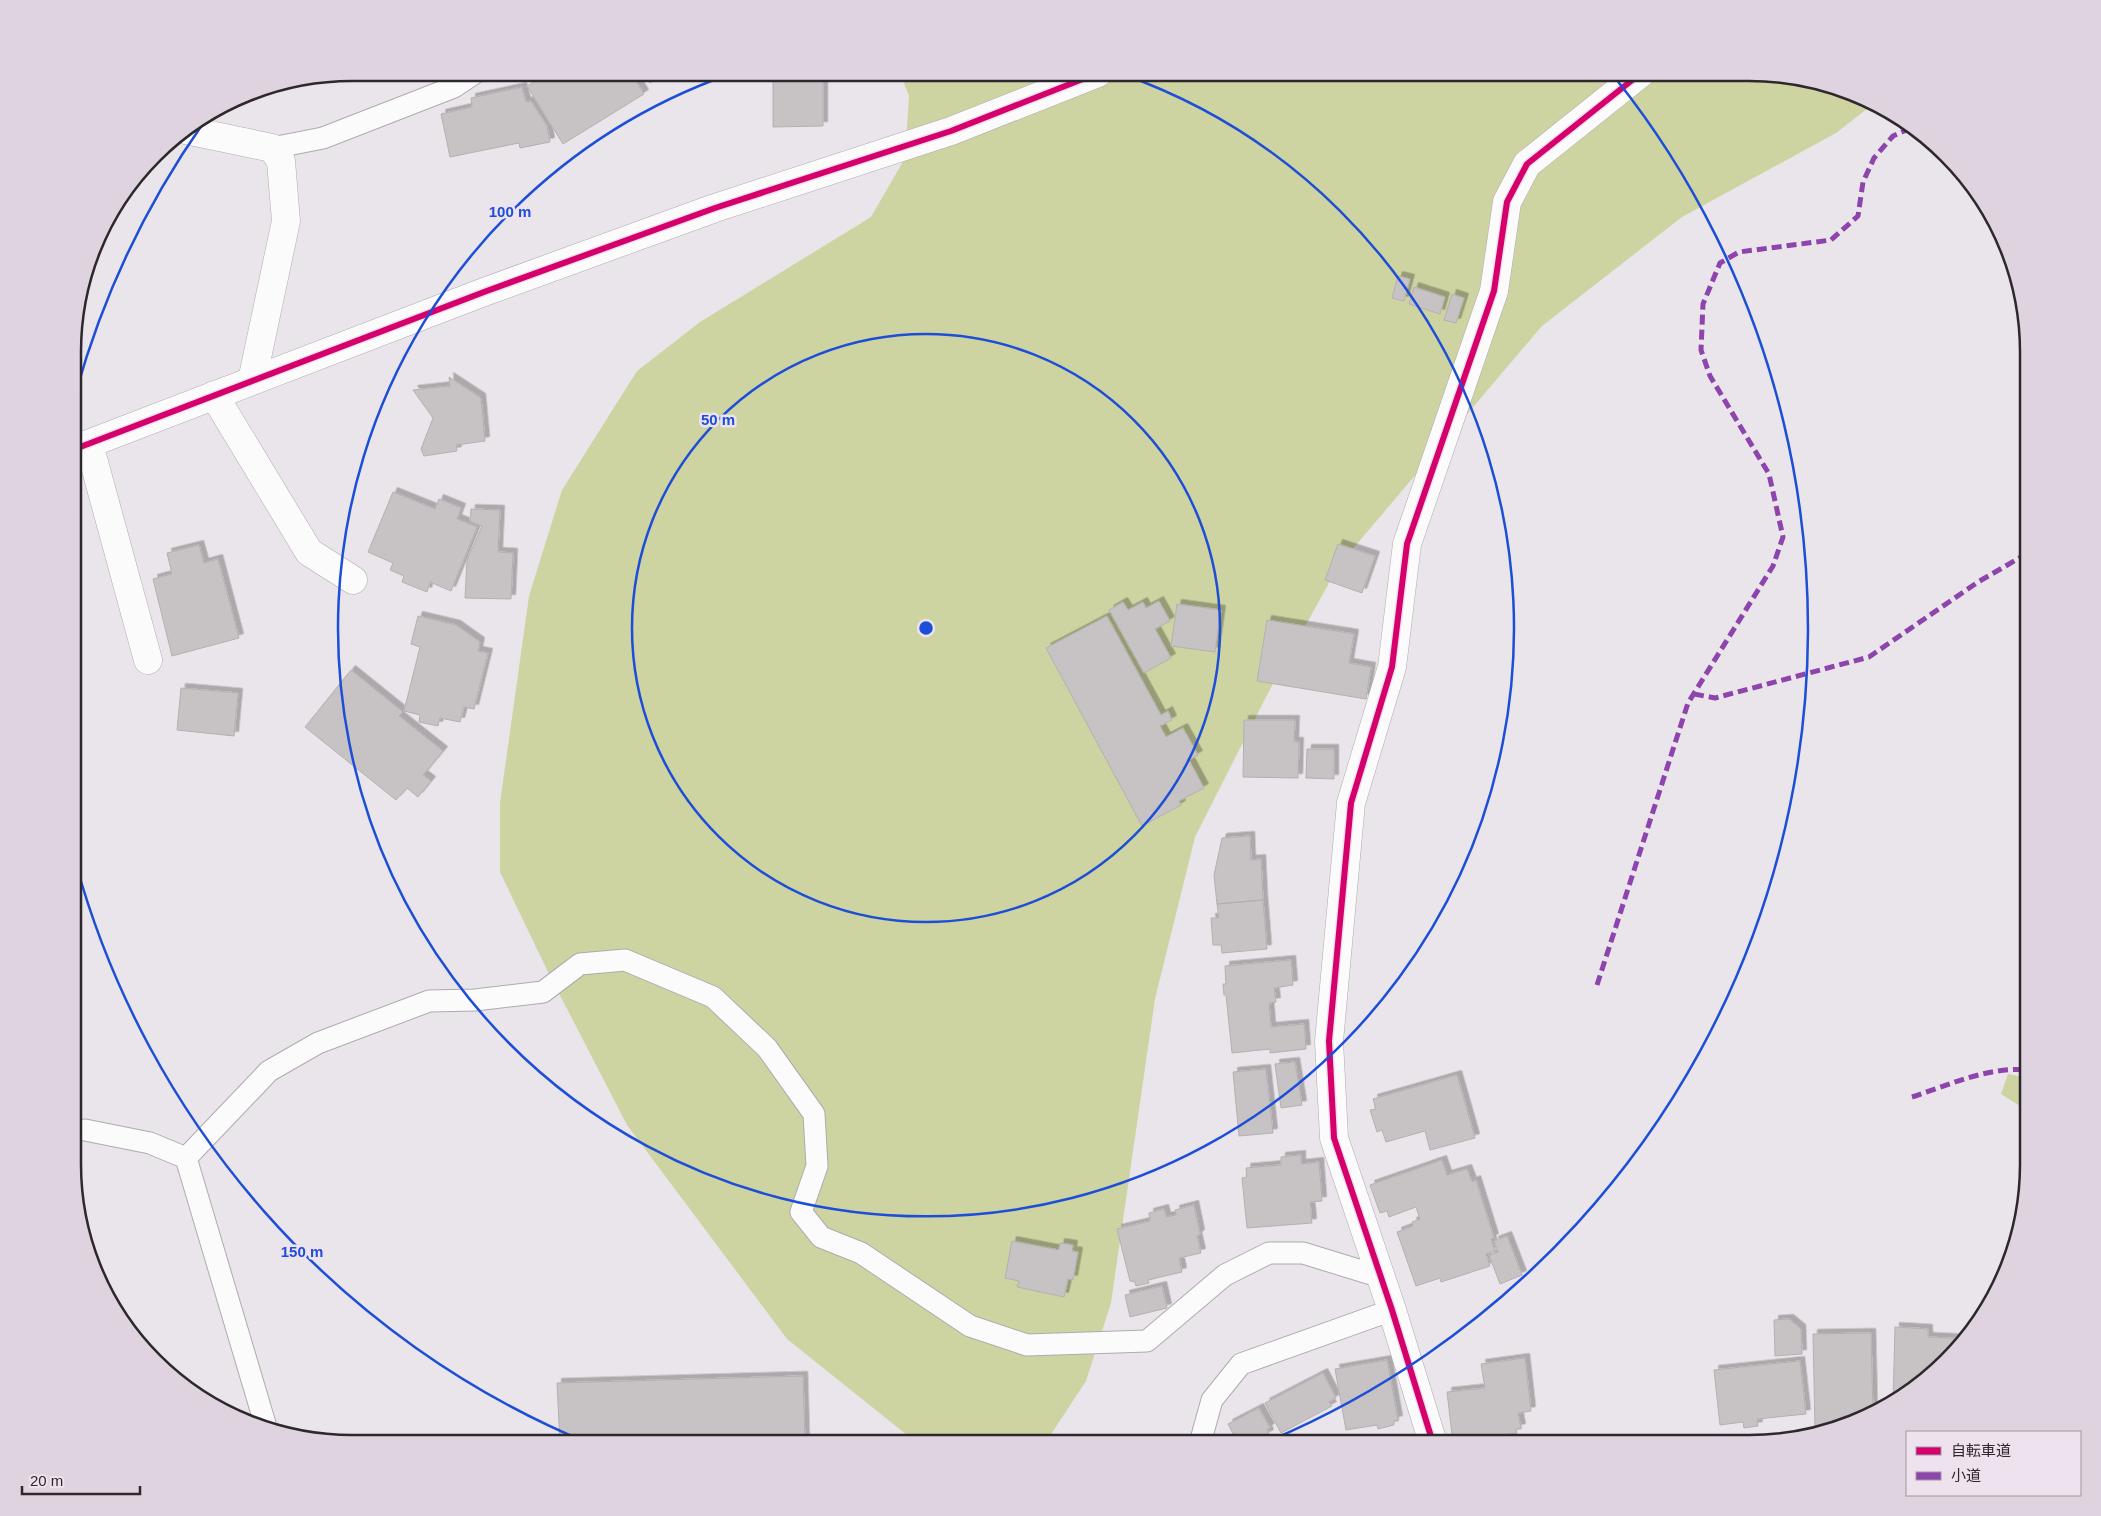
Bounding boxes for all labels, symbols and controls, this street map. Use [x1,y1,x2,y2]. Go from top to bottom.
text: 100 m [489,203,531,220]
text: 50 m [701,411,735,428]
centre of rings [917,619,935,637]
text: 150 m [281,1243,323,1260]
legend [1906,1431,2081,1496]
text: 自転車道 [1951,1442,2011,1459]
scale bar [22,1464,140,1496]
text: 小道 [1951,1467,1981,1484]
text: 20 m [30,1472,63,1489]

